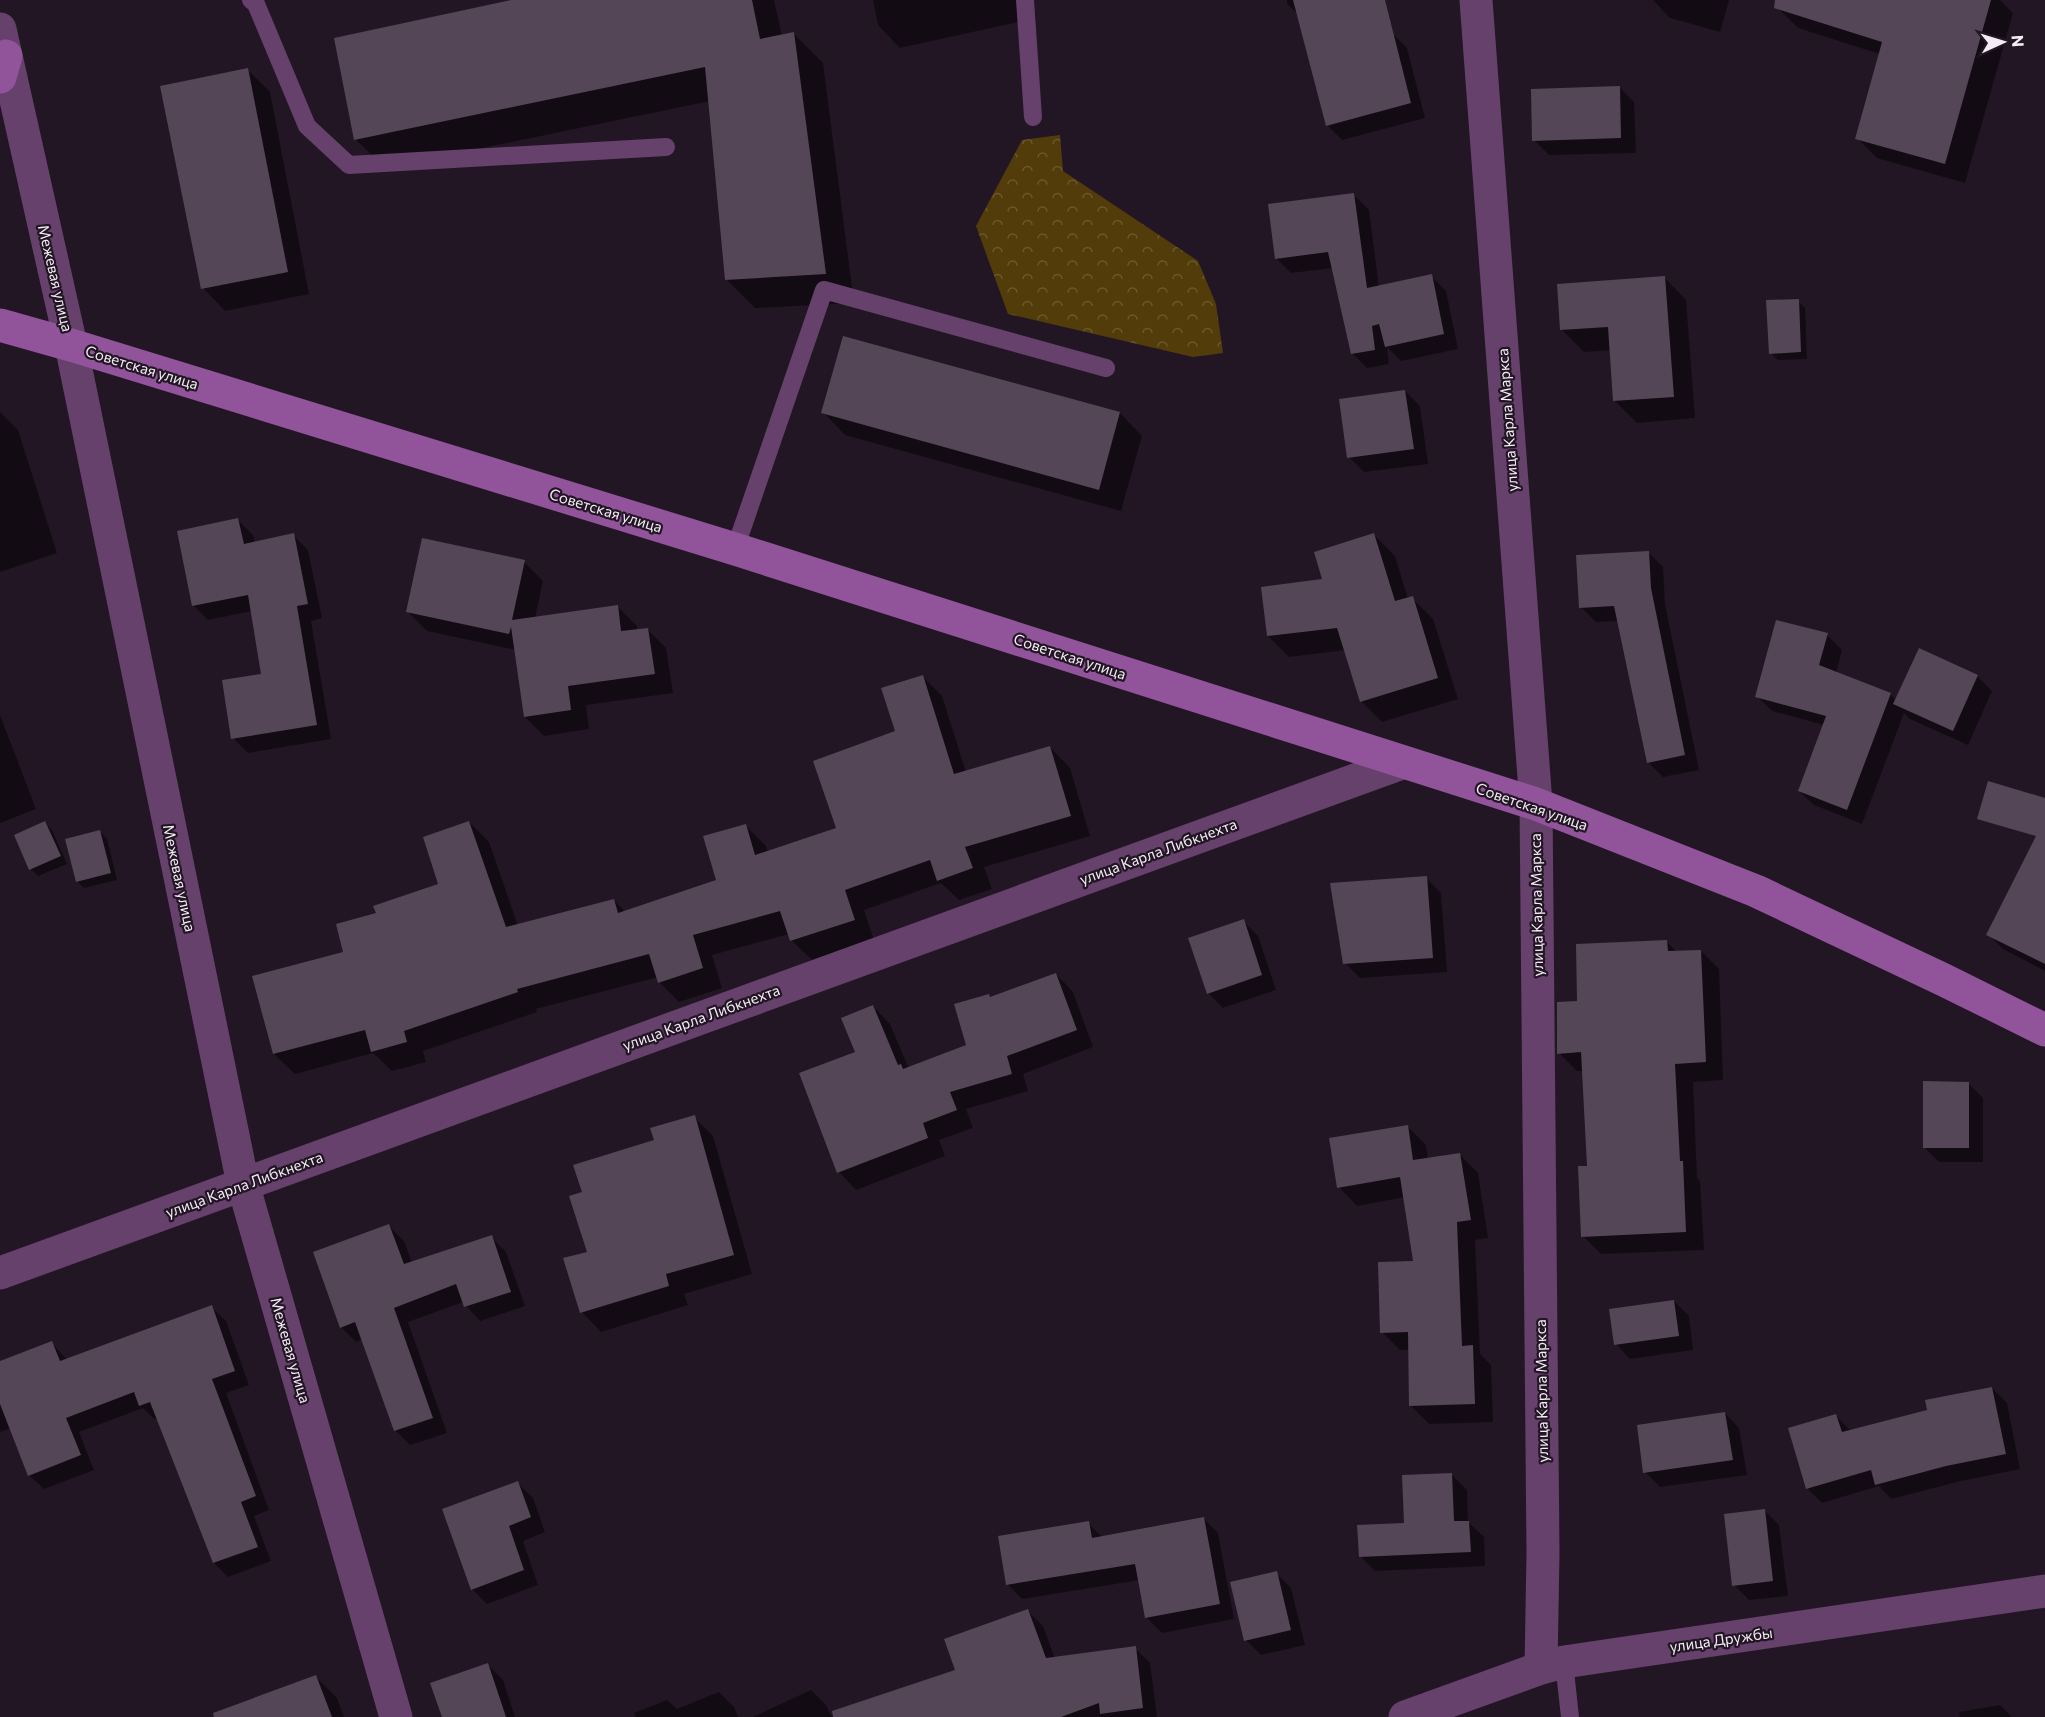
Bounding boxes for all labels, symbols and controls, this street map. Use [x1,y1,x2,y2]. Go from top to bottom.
north arrow [1973,12,2033,72]
text: N [2009,34,2028,48]
street label: Межевая улица [35,223,77,333]
street label: Советская улица [83,341,201,393]
street label: улица Карла Маркса [1493,348,1521,492]
street label: Советская улица [547,484,665,536]
street label: Советская улица [1012,629,1128,683]
street label: Советская улица [1474,778,1590,834]
street label: улица Карла Либкнехта [1077,814,1239,888]
street label: Межевая улица [160,823,200,933]
street label: улица Карла Маркса [1526,833,1546,977]
street label: улица Карла Либкнехта [620,980,782,1054]
street label: улица Карла Либкнехта [163,1147,325,1221]
street label: Межевая улица [267,1295,315,1405]
street label: улица Карла Маркса [1531,1319,1551,1463]
street label: улица Дружбы [1668,1623,1774,1655]

